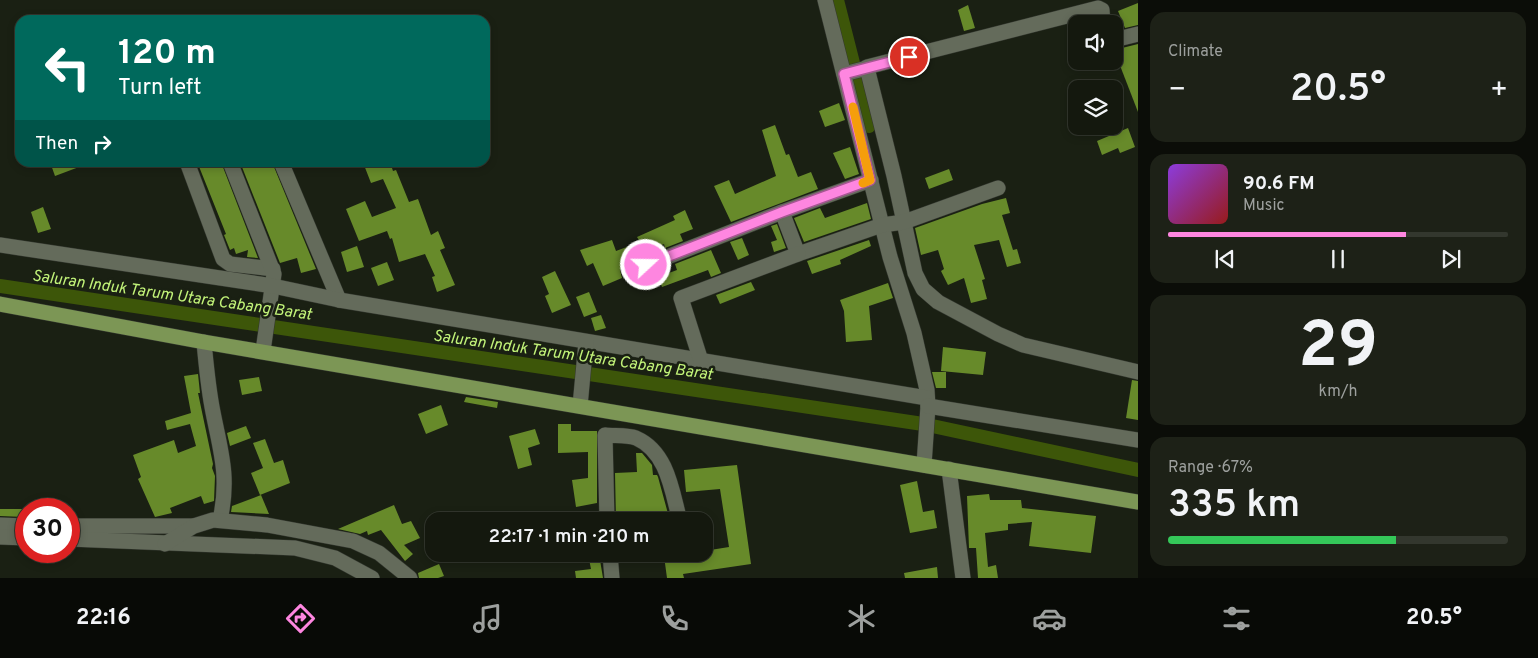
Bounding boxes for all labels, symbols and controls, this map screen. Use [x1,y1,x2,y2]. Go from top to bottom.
map controls [1068,15,1123,135]
button: sound [1068,15,1123,70]
text: 120 m [118,32,216,76]
icon: left [35,35,100,100]
pin [888,36,930,78]
text: Climate [1168,42,1223,62]
icon: arrive [895,43,923,71]
text: 20.5° [1290,66,1386,115]
text: − [1168,73,1186,109]
text: + [1490,73,1508,109]
text: Turn left [118,75,201,102]
button: layers [1068,80,1123,135]
icon: right [88,130,116,158]
text: Then [35,132,78,156]
text: 90.6 FM [1243,172,1315,196]
text: Music [1243,196,1284,216]
position arrow [619,238,671,290]
icon: previous [1211,245,1239,273]
icon: pause [1324,245,1352,273]
icon: next [1437,245,1465,273]
water label: Saluran Induk Tarum Utara Cabang Barat [31,266,314,326]
text: 29 [1298,308,1378,390]
water label: Saluran Induk Tarum Utara Cabang Barat [432,326,715,386]
text: km/h [1319,382,1357,402]
text: Range · 67% [1168,458,1253,478]
text: 335 km [1168,482,1300,531]
speed limit sign: 30 [15,498,80,563]
text: 22:17 · 1 min · 210 m [489,525,649,549]
icon: directions [283,601,318,636]
icon: music [470,601,505,636]
icon: phone [657,601,692,636]
icon: climate [844,601,879,636]
icon: car [1032,601,1067,636]
icon: filters [1219,601,1254,636]
text: 22:16 [76,605,131,632]
text: 20.5° [1406,605,1462,632]

